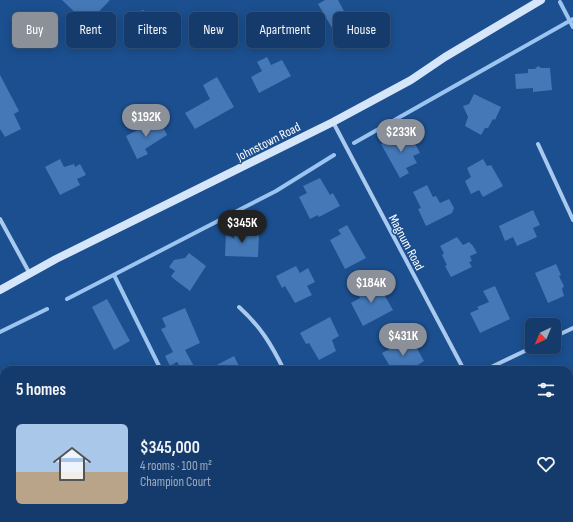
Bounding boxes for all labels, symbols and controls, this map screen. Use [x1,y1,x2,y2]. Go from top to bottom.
chip: Buy [12,12,58,48]
chip: Rent [66,12,116,48]
chip: Filters [124,12,181,48]
chip: New [189,12,238,48]
chip: Apartment [246,12,325,48]
chip: House [333,12,390,48]
pin: $192K [118,104,174,138]
text: $192K [131,109,161,125]
street label: Johnstown Road [233,119,303,165]
pin: $233K [373,119,429,153]
text: $233K [386,124,416,140]
pin: $345K [214,210,270,244]
street label: Magnum Road [385,212,427,273]
text: $345K [227,215,257,231]
pin: $184K [343,270,399,304]
text: $184K [356,275,386,291]
north arrow [525,318,561,354]
map controls [525,318,561,354]
pin: $431K [375,323,431,357]
text: $431K [388,328,418,344]
icon: filters [535,379,557,401]
text: 5 homes [16,380,66,400]
text: $345,000 [140,438,200,458]
icon: home [48,440,96,488]
icon: heart [535,453,557,475]
text: 4 rooms · 100 m² [140,458,212,474]
text: Champion Court [140,474,211,490]

